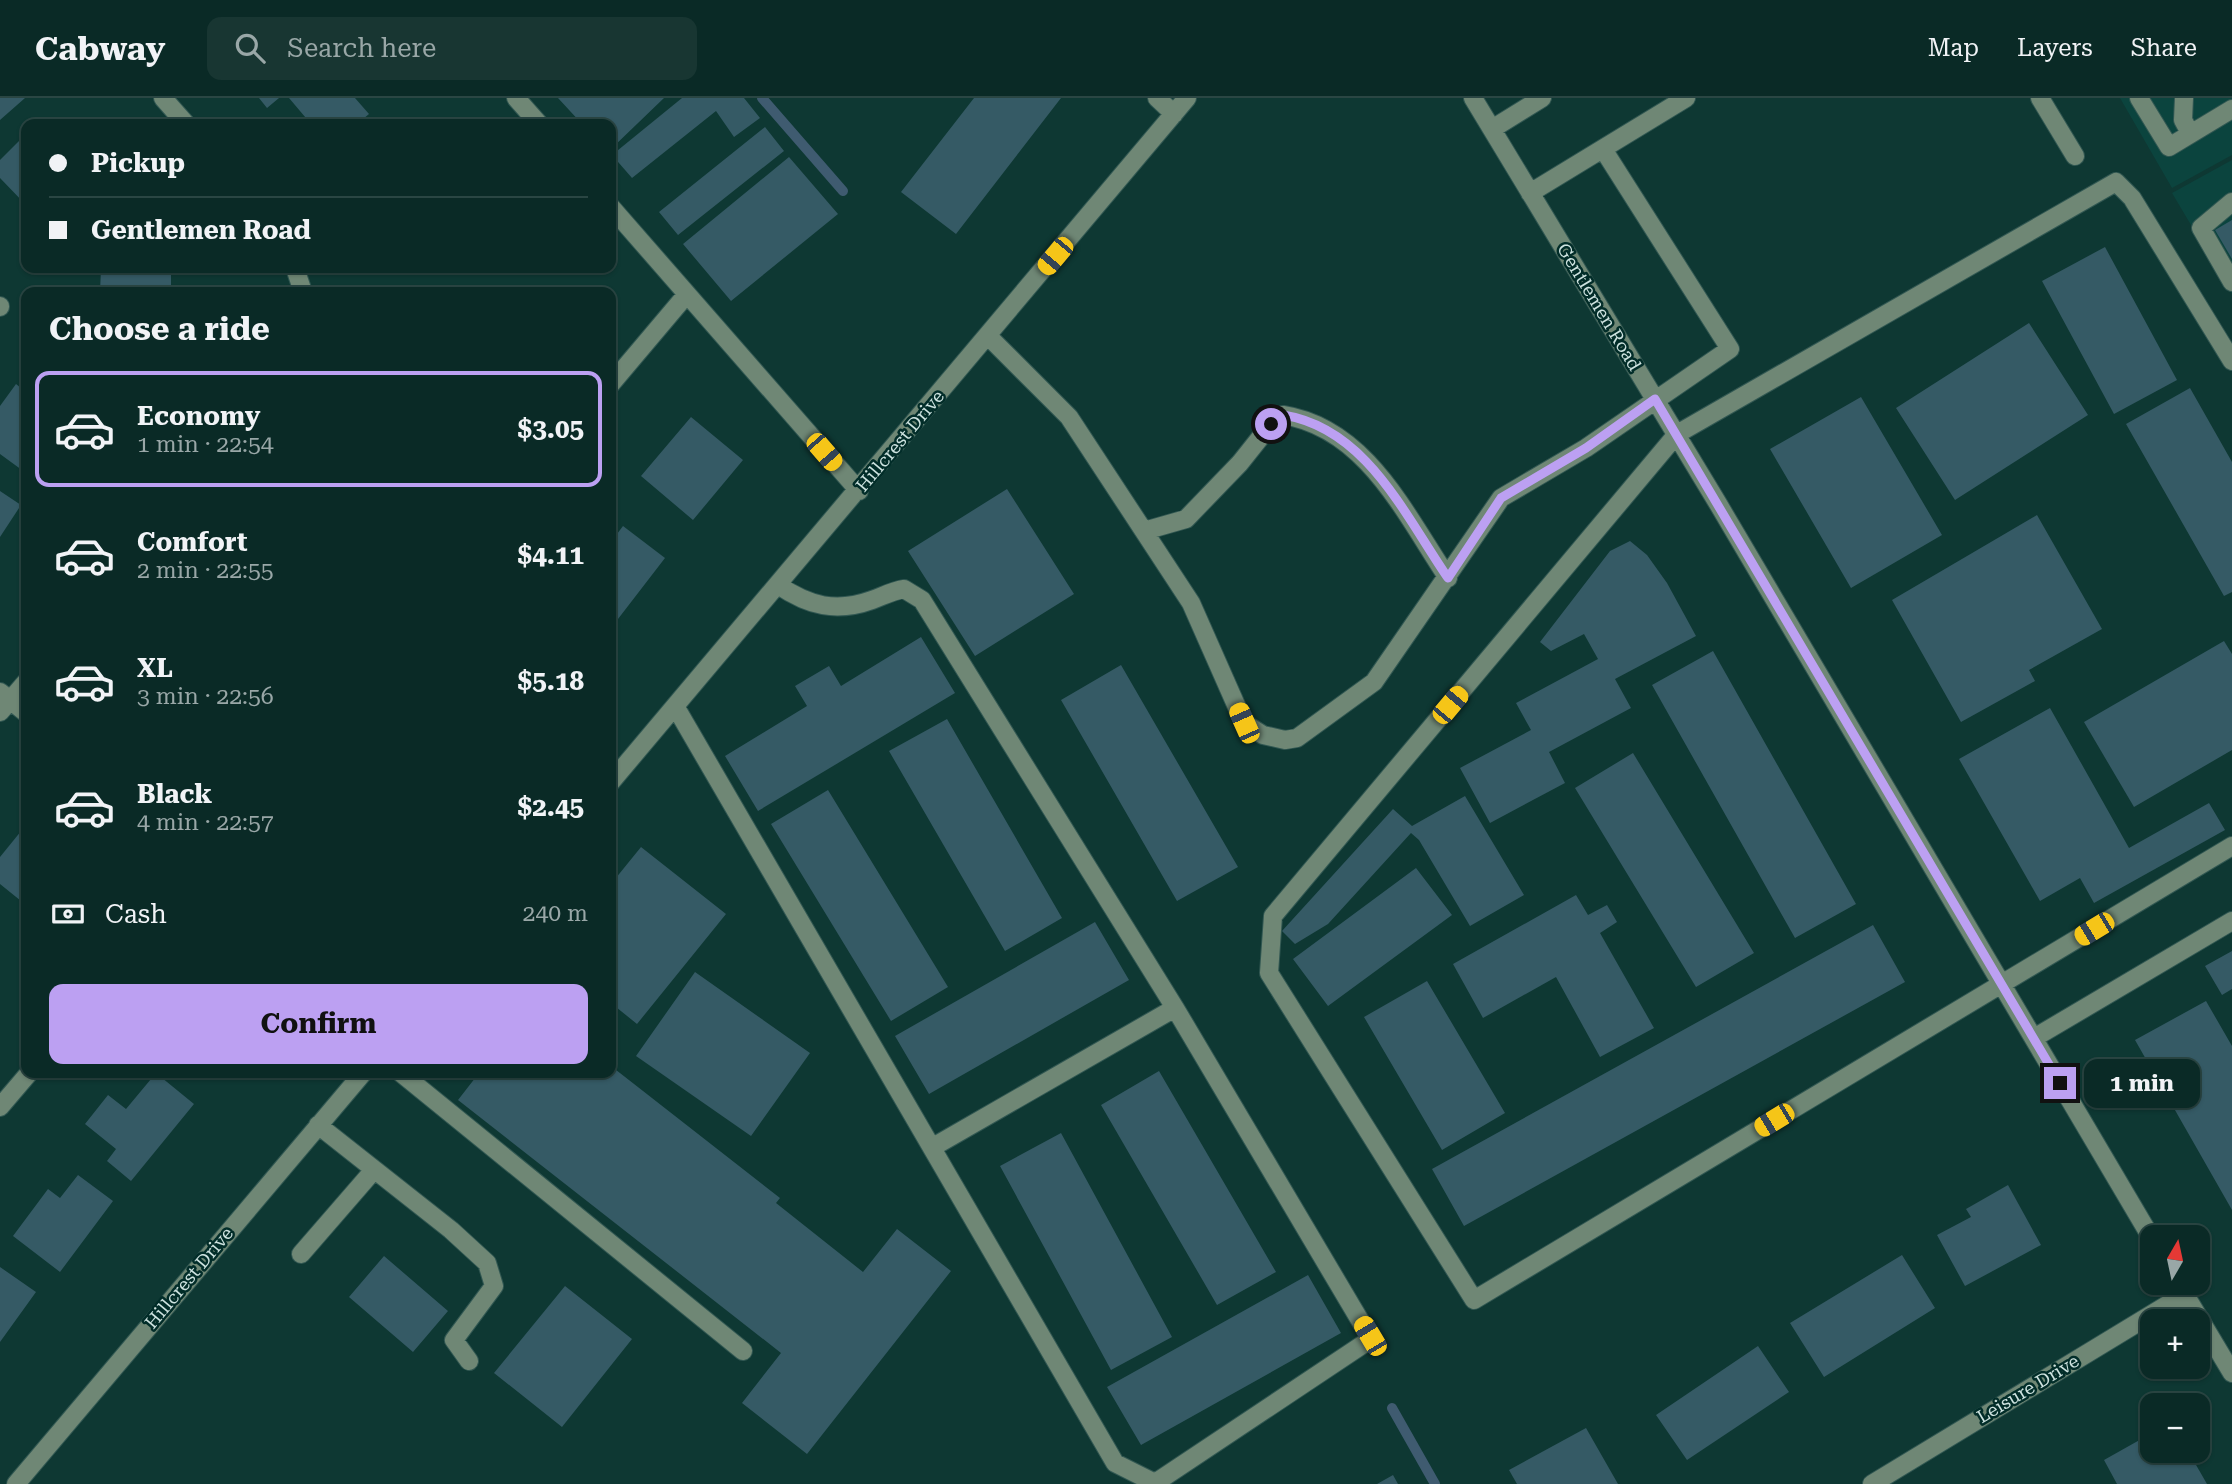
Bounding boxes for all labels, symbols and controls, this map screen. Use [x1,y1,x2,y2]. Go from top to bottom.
search box [207,17,697,80]
text: Cabway [35,29,165,68]
icon: search [231,29,269,67]
text: Search here [287,33,436,63]
text: Map [1928,34,1979,62]
text: Layers [2017,34,2093,62]
text: Share [2131,34,2197,62]
text: Pickup [91,148,185,178]
text: Gentlemen Road [91,215,311,245]
car [1034,233,1077,279]
street label: Gentlemen Road [1553,239,1646,375]
text: Choose a ride [49,310,270,348]
street label: Hillcrest Drive [851,386,948,496]
icon: car [53,398,116,461]
text: Economy [137,401,260,431]
route start [1255,408,1287,440]
text: $3.05 [518,414,584,444]
car [803,429,846,475]
text: 1 min · 22:54 [137,431,274,458]
icon: car [53,524,116,587]
text: Comfort [137,527,247,557]
text: $4.11 [518,540,584,570]
text: 2 min · 22:55 [137,557,274,584]
icon: car [53,650,116,713]
text: XL [137,653,173,683]
text: $5.18 [518,666,584,696]
car [1429,682,1472,728]
text: 3 min · 22:56 [137,683,274,710]
car [1226,700,1263,746]
icon: car [53,776,116,839]
text: Black [137,779,212,809]
text: $2.45 [518,792,584,822]
text: 4 min · 22:57 [137,809,274,836]
icon: cash [49,895,87,933]
text: Cash [105,899,167,929]
text: 240 m [523,900,588,927]
car [2071,909,2118,949]
button: Confirm [49,984,588,1064]
callout: 1 min [2084,1058,2200,1108]
route end [2044,1067,2076,1099]
text: 1 min [2110,1070,2174,1097]
car [1751,1100,1798,1140]
street label: Hillcrest Drive [140,1223,237,1333]
north arrow [2140,1225,2210,1295]
map controls [2140,1225,2210,1463]
button: + [2140,1309,2210,1379]
car [1351,1313,1390,1359]
street label: Leisure Drive [1973,1350,2083,1427]
button: − [2140,1393,2210,1463]

